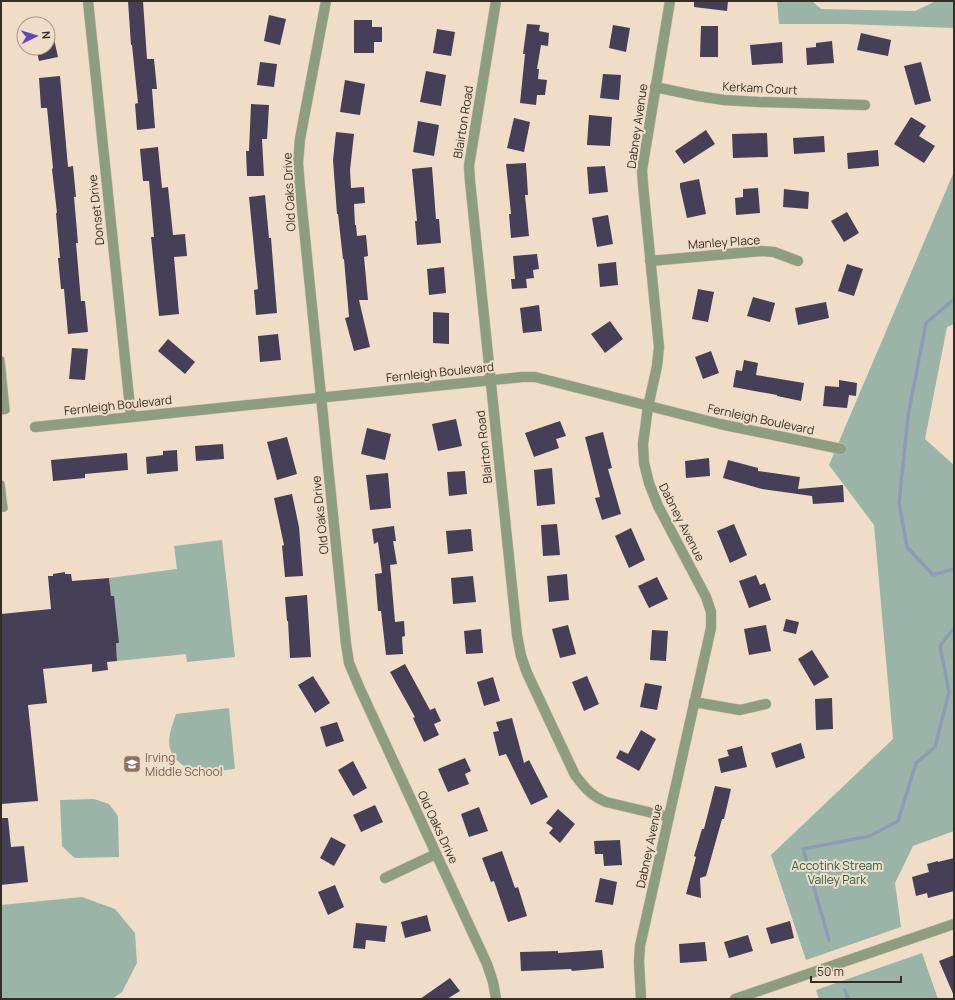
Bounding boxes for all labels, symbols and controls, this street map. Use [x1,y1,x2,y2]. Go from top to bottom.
north arrow [16,16,56,56]
text: N [39,30,54,40]
street label: Kerkam Court [722,78,798,98]
street label: Dabney Avenue [623,82,651,170]
street label: Blairton Road [449,84,477,160]
street label: Old Oaks Drive [278,152,300,232]
street label: Donset Drive [84,174,108,246]
street label: Manley Place [687,231,761,253]
street label: Fernleigh Boulevard [385,358,495,386]
street label: Fernleigh Boulevard [63,391,173,419]
street label: Fernleigh Boulevard [706,399,816,439]
street label: Blairton Road [472,410,496,484]
street label: Old Oaks Drive [307,475,333,555]
street label: Dabney Avenue [655,480,709,564]
place label: Irving Middle School [145,749,223,780]
school or university icon: Irving Middle School [122,754,142,774]
street label: Old Oaks Drive [414,788,462,866]
street label: Dabney Avenue [632,802,666,890]
park label: Accotink Stream Valley Park [792,857,882,888]
scale bar [811,958,901,984]
text: 50 m [817,963,844,980]

